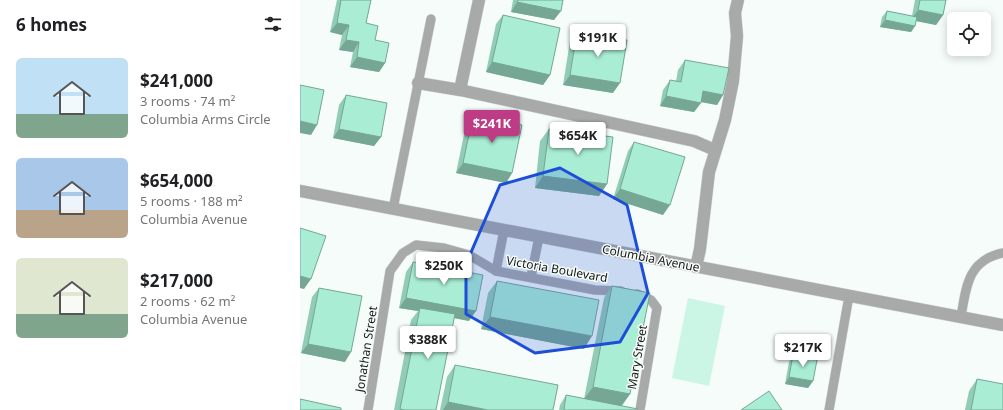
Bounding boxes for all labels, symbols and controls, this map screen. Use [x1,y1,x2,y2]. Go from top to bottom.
map controls [947,12,991,56]
button: locate [947,12,991,56]
text: 6 homes [16,13,87,36]
icon: filters [262,13,284,35]
pin: $191K [570,24,626,58]
text: $191K [579,28,617,46]
text: $241,000 [140,69,213,92]
icon: home [48,74,96,122]
text: 3 rooms · 74 m² [140,92,235,110]
text: Columbia Arms Circle [140,110,271,128]
pin: $241K [464,110,520,144]
text: $241K [473,114,511,132]
pin: $654K [550,122,606,156]
text: $654K [559,126,597,144]
text: $654,000 [140,169,213,192]
icon: home [48,174,96,222]
text: 5 rooms · 188 m² [140,192,243,210]
text: Columbia Avenue [140,210,247,228]
street label: Columbia Avenue [601,240,701,276]
pin: $250K [416,252,472,286]
street label: Victoria Boulevard [505,252,609,286]
text: $250K [425,256,463,274]
text: $217,000 [140,269,213,292]
icon: home [48,274,96,322]
text: 2 rooms · 62 m² [140,292,235,310]
street label: Jonathan Street [351,304,381,394]
text: Columbia Avenue [140,310,247,328]
street label: Mary Street [623,323,651,391]
pin: $388K [400,326,456,360]
text: $388K [409,330,447,348]
pin: $217K [775,334,831,368]
text: $217K [784,338,822,356]

